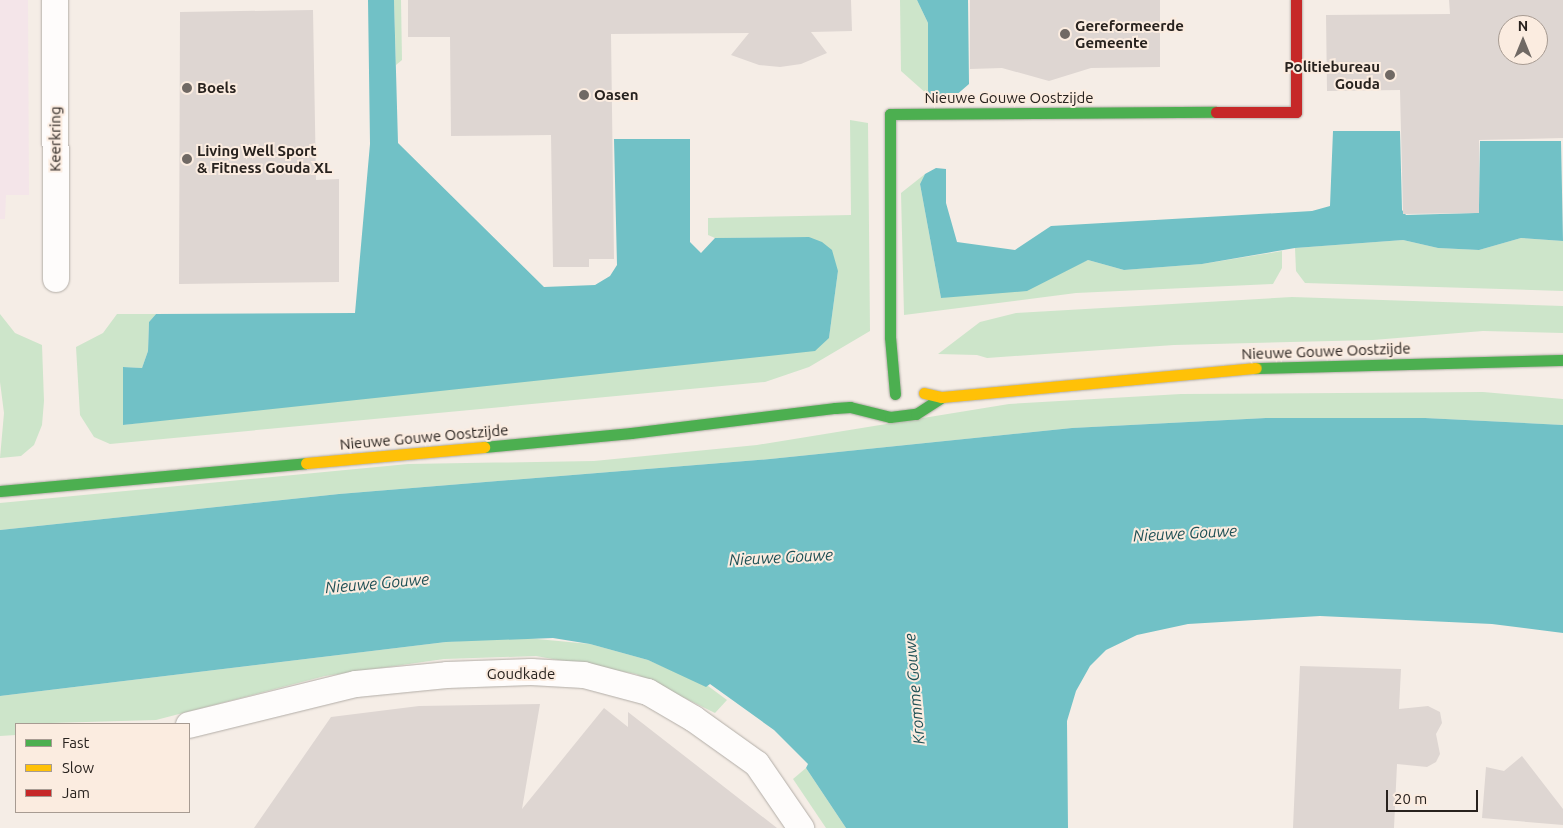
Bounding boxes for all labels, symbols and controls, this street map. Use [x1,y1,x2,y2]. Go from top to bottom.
north arrow [1498,15,1548,65]
place label: Gereformeerde Gemeente [1075,16,1184,51]
text: N [1518,18,1528,34]
marker: Gereformeerde Gemeente [1059,28,1071,40]
place label: Politiebureau Gouda [1284,57,1380,92]
marker: Politiebureau Gouda [1384,69,1396,81]
place label: Boels [197,79,236,97]
marker: Boels [181,82,193,94]
place label: Oasen [594,86,638,104]
marker: Oasen [578,89,590,101]
street label: Nieuwe Gouwe Oostzijde [924,89,1094,107]
street label: Keerkring [46,106,64,172]
place label: Living Well Sport & Fitness Gouda XL [197,141,332,176]
marker: Living Well Sport & Fitness Gouda XL [181,153,193,165]
street label: Nieuwe Gouwe Oostzijde [1241,339,1411,363]
street label: Nieuwe Gouwe Oostzijde [339,421,509,453]
water label: Nieuwe Gouwe [1132,521,1238,545]
water label: Nieuwe Gouwe [728,545,834,569]
water label: Nieuwe Gouwe [324,569,430,597]
water label: Kromme Gouwe [900,633,928,745]
street label: Goudkade [487,665,555,683]
legend [15,723,190,813]
text: Fast [62,734,89,751]
text: Slow [62,759,94,776]
scale bar [1388,780,1480,812]
text: Jam [62,784,90,801]
text: 20 m [1394,790,1427,807]

